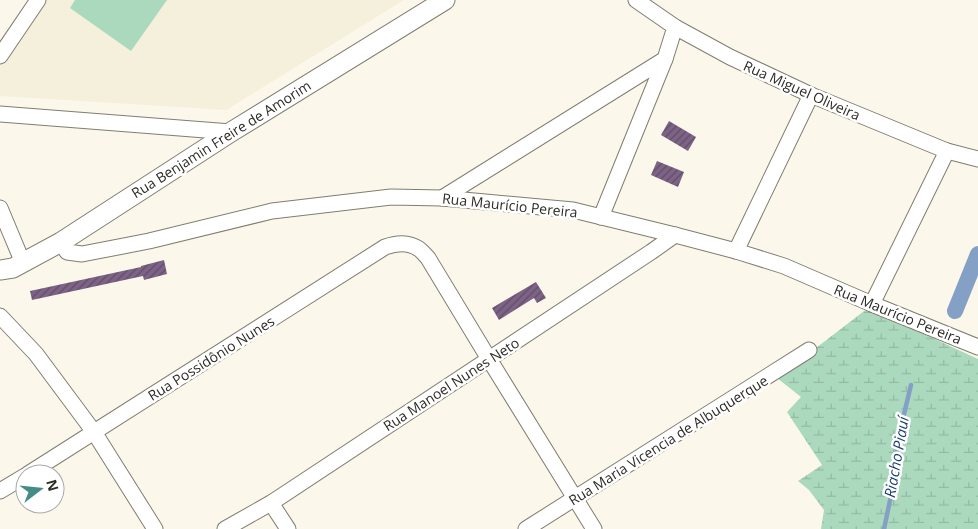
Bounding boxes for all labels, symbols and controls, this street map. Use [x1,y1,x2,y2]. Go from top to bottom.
street label: Rua Miguel Oliveira [741,56,863,124]
street label: Rua Benjamin Freire de Amorim [128,76,314,202]
street label: Rua Maurício Pereira [441,188,579,222]
street label: Rua Maurício Pereira [831,280,965,348]
street label: Rua Possidônio Nunes [144,311,278,405]
street label: Rua Manoel Nunes Neto [379,333,523,435]
street label: Rua Maria Vicencia de Albuquerque [565,370,771,509]
water label: Riacho Piauí [879,413,913,499]
north arrow [15,464,65,514]
text: N [42,477,64,493]

